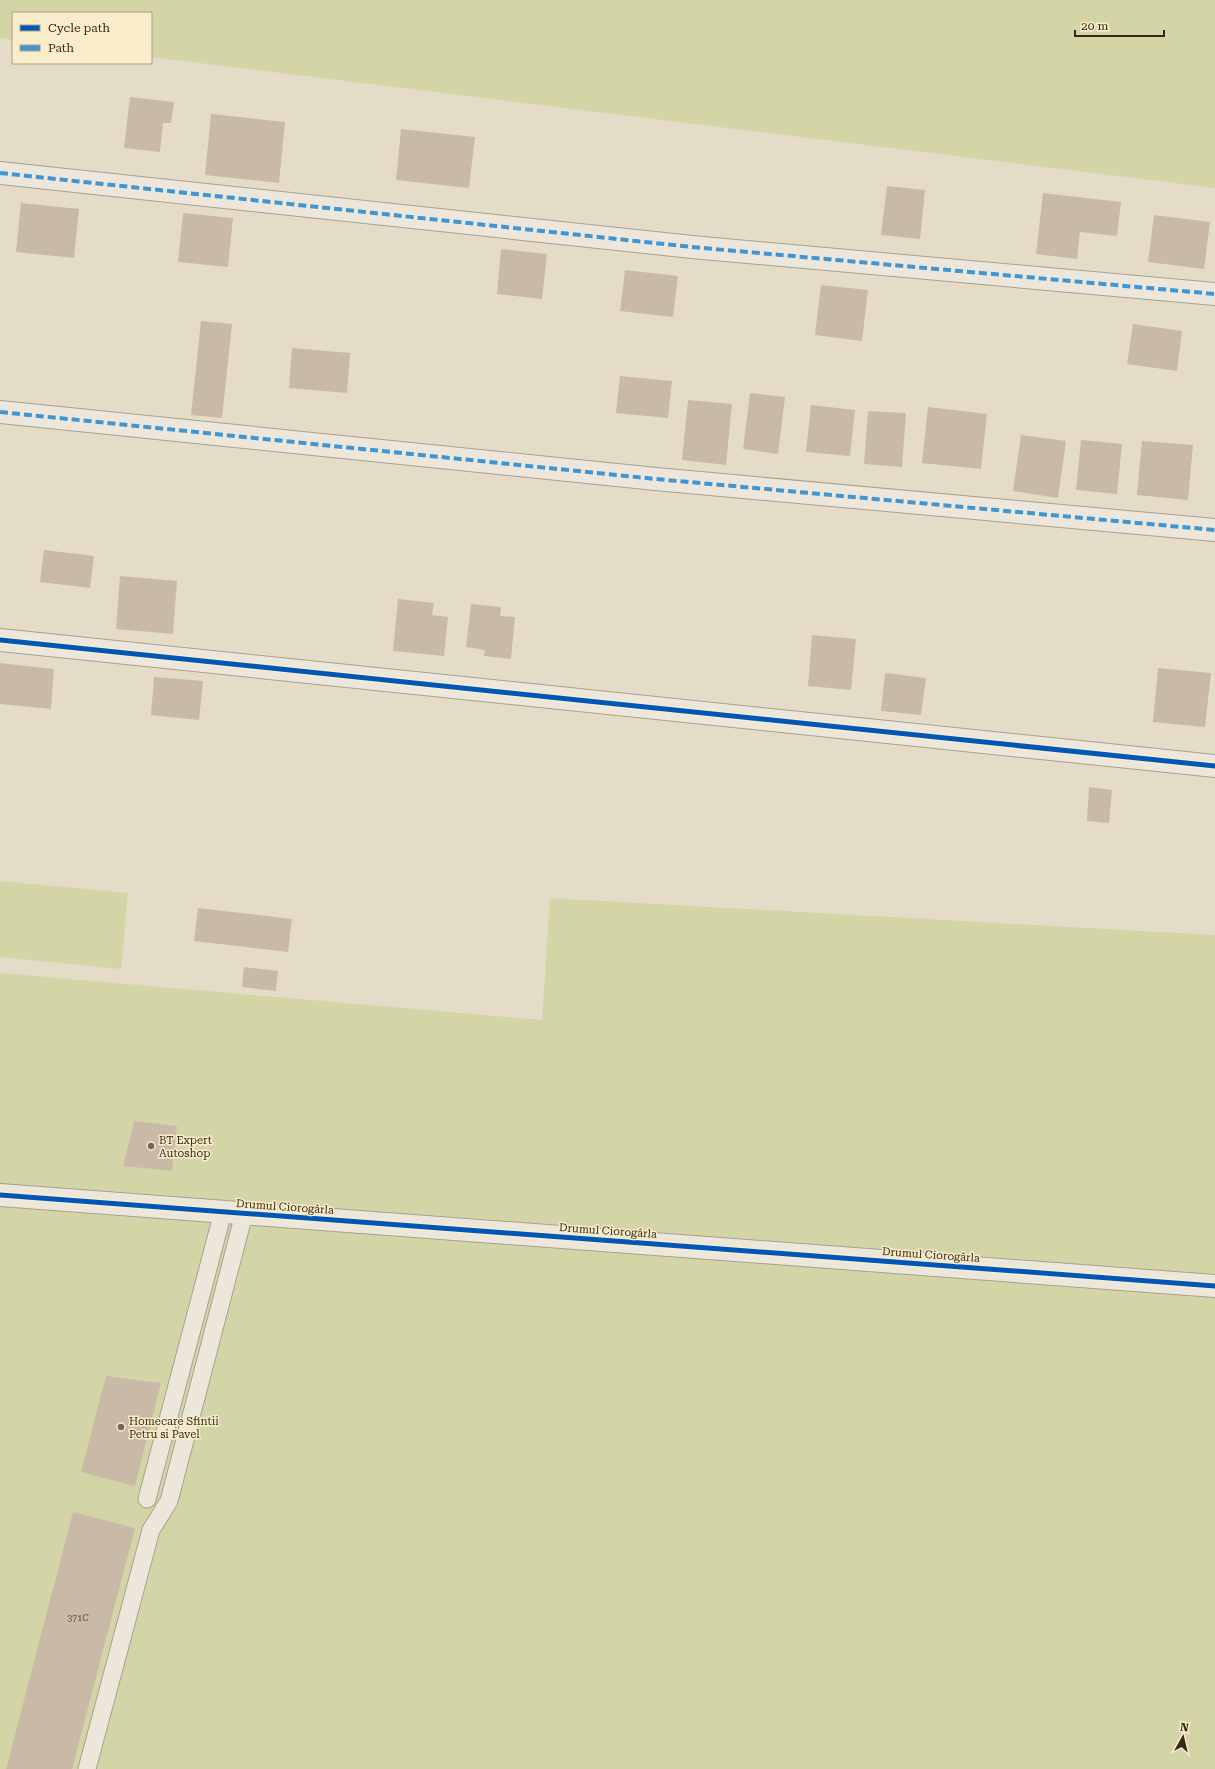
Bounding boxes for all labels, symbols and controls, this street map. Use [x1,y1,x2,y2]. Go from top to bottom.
legend [12,12,152,64]
scale bar [1075,12,1164,38]
text: 20 m [1081,19,1108,33]
text: Cycle path [48,21,110,35]
text: Path [48,41,74,55]
place label: BT Expert Autoshop [159,1134,212,1160]
marker: BT Expert Autoshop [146,1141,156,1151]
street label: Drumul Ciorogârla [236,1197,334,1217]
street label: Drumul Ciorogârla [559,1221,657,1241]
street label: Drumul Ciorogârla [882,1245,980,1265]
place label: Homecare Sfintii Petru si Pavel [129,1415,219,1441]
marker: Homecare Sfintii Petru si Pavel [116,1422,126,1432]
house number: 371C [67,1613,89,1623]
north arrow [1163,1717,1203,1757]
text: N [1179,1721,1190,1735]

